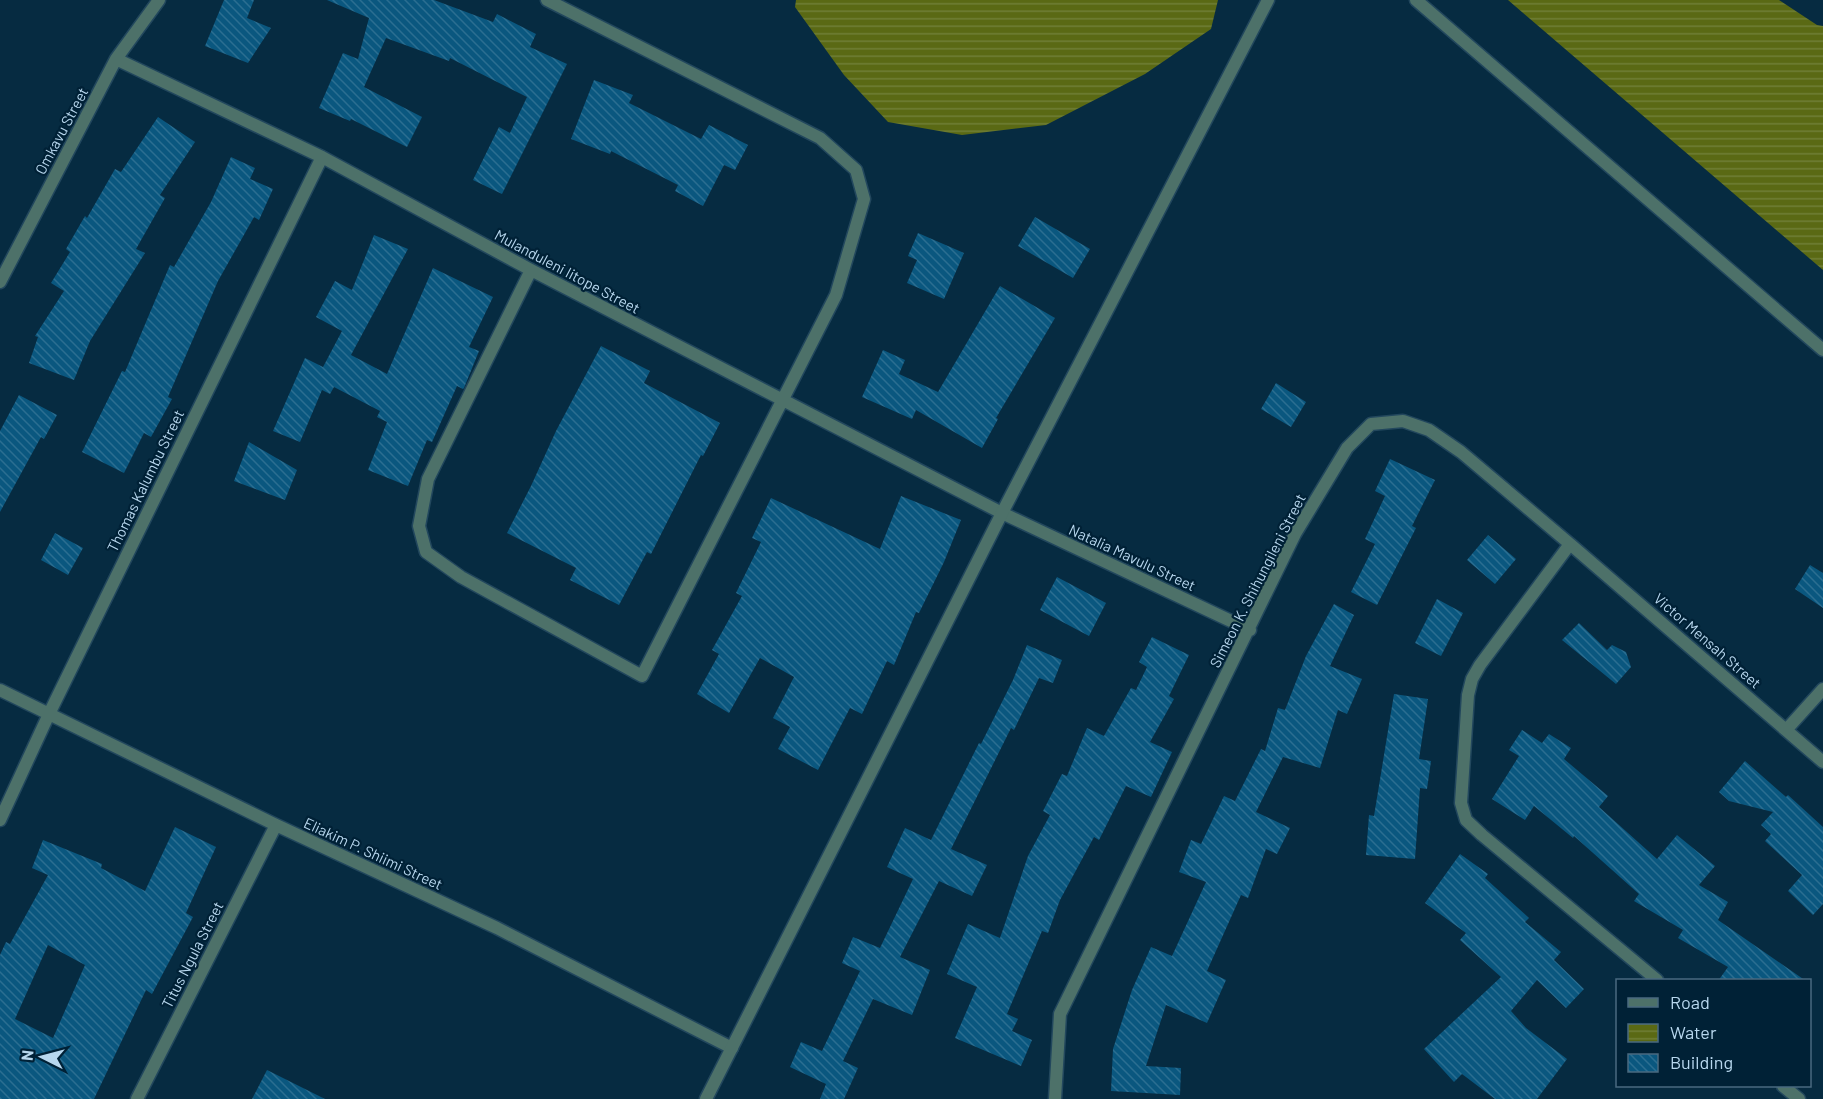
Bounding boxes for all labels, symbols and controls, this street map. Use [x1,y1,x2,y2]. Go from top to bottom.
street label: Omkavu Street [31,84,92,177]
street label: Mulanduleni Iitope Street [492,225,643,317]
street label: Thomas Kalumbu Street [103,407,187,555]
street label: Simeon K. Shihungileni Street [1205,491,1309,670]
street label: Natalia Mavulu Street [1066,520,1199,594]
street label: Victor Mensah Street [1650,589,1765,692]
street label: Eliakim P. Shiimi Street [301,813,446,893]
street label: Titus Ngula Street [157,898,227,1011]
legend [1616,979,1811,1087]
text: Road [1670,991,1710,1013]
text: Water [1670,1021,1717,1043]
north arrow [12,1027,72,1087]
text: N [17,1049,37,1062]
text: Building [1670,1051,1733,1073]

